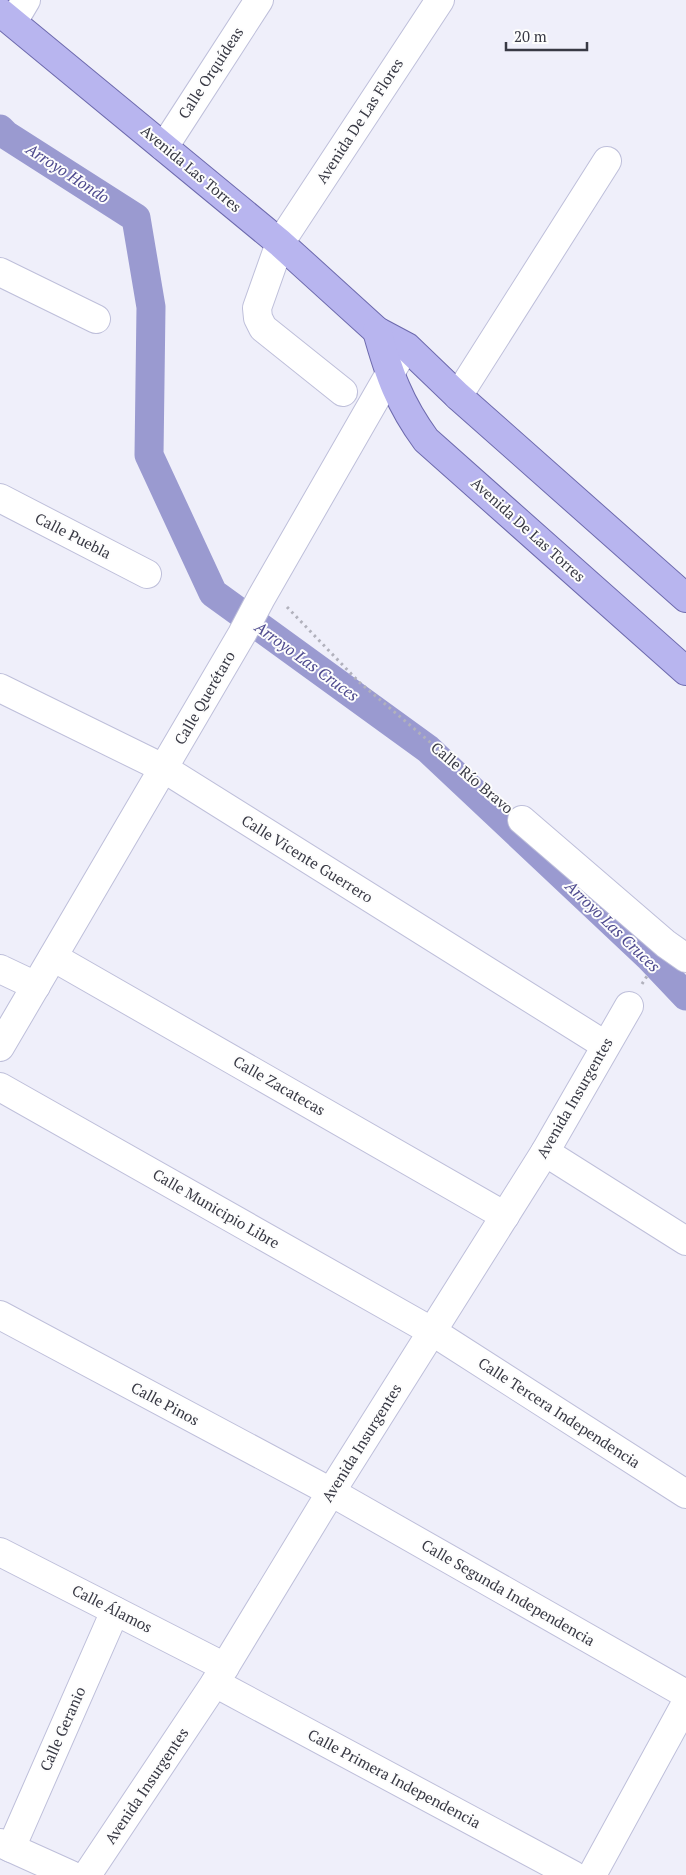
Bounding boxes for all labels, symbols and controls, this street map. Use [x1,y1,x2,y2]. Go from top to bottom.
scale bar [506,20,587,52]
street label: Calle Orquídeas [173,23,247,122]
text: 20 m [514,26,547,46]
street label: Avenida De Las Flores [311,54,407,187]
street label: Avenida Las Torres [137,120,246,216]
water label: Arroyo Hondo [21,137,114,208]
street label: Avenida De Las Torres [467,473,590,586]
street label: Calle Puebla [32,507,115,563]
water label: Arroyo Las Cruces [250,615,364,706]
street label: Calle Querétaro [169,647,239,748]
street label: Calle Río Bravo [427,737,518,818]
street label: Calle Vicente Guerrero [238,810,377,907]
water label: Arroyo Las Cruces [560,874,665,977]
street label: Avenida Insurgentes [531,1034,617,1161]
street label: Calle Zacatecas [230,1051,329,1120]
street label: Calle Municipio Libre [149,1164,284,1253]
street label: Calle Tercera Independencia [475,1352,645,1472]
street label: Calle Pinos [128,1377,203,1429]
street label: Avenida Insurgentes [317,1379,406,1505]
street label: Calle Segunda Independencia [418,1534,599,1650]
street label: Calle Álamos [69,1579,156,1637]
street label: Calle Geranio [35,1683,90,1774]
street label: Avenida Insurgentes [100,1723,192,1847]
street label: Calle Primera Independencia [305,1724,485,1832]

